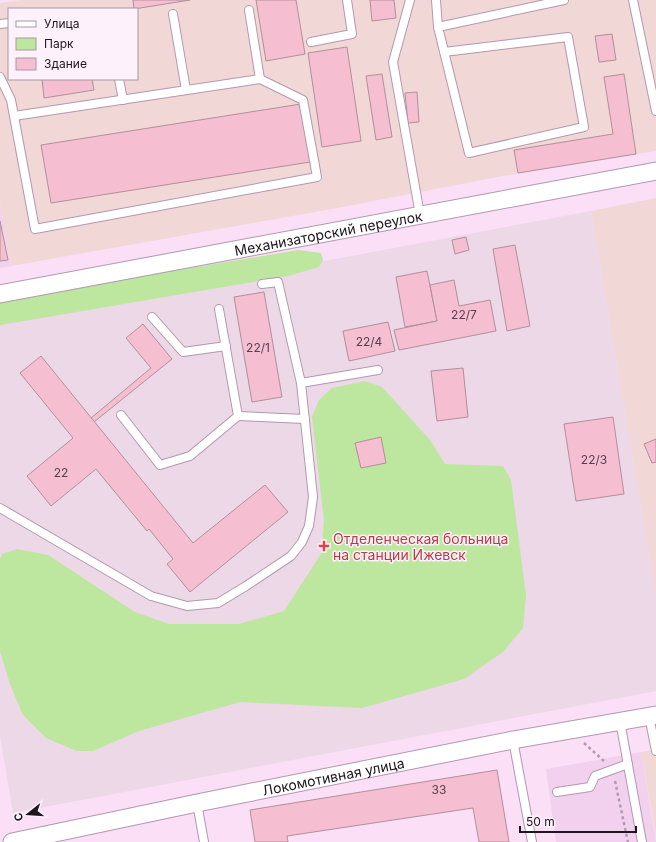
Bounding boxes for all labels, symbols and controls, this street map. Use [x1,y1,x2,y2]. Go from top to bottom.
legend [8,8,138,80]
text: Улица [44,16,79,31]
text: Парк [44,36,74,51]
text: Здание [44,56,87,71]
street label: Механизаторский переулок [233,206,424,258]
house number: 22/7 [451,307,477,322]
house number: 22/4 [356,334,383,349]
house number: 22/1 [246,340,270,355]
house number: 22/3 [581,452,607,467]
house number: 22 [54,465,68,480]
place label: Отделенческая больница на станции Ижевск [333,530,508,563]
marker: Отделенческая больница на станции Ижевск [318,540,330,552]
street label: Локомотивная улица [261,753,406,798]
house number: 33 [432,782,446,797]
north arrow [8,794,48,834]
scale bar [520,808,636,834]
text: С [11,811,26,823]
text: 50 m [526,814,555,829]

